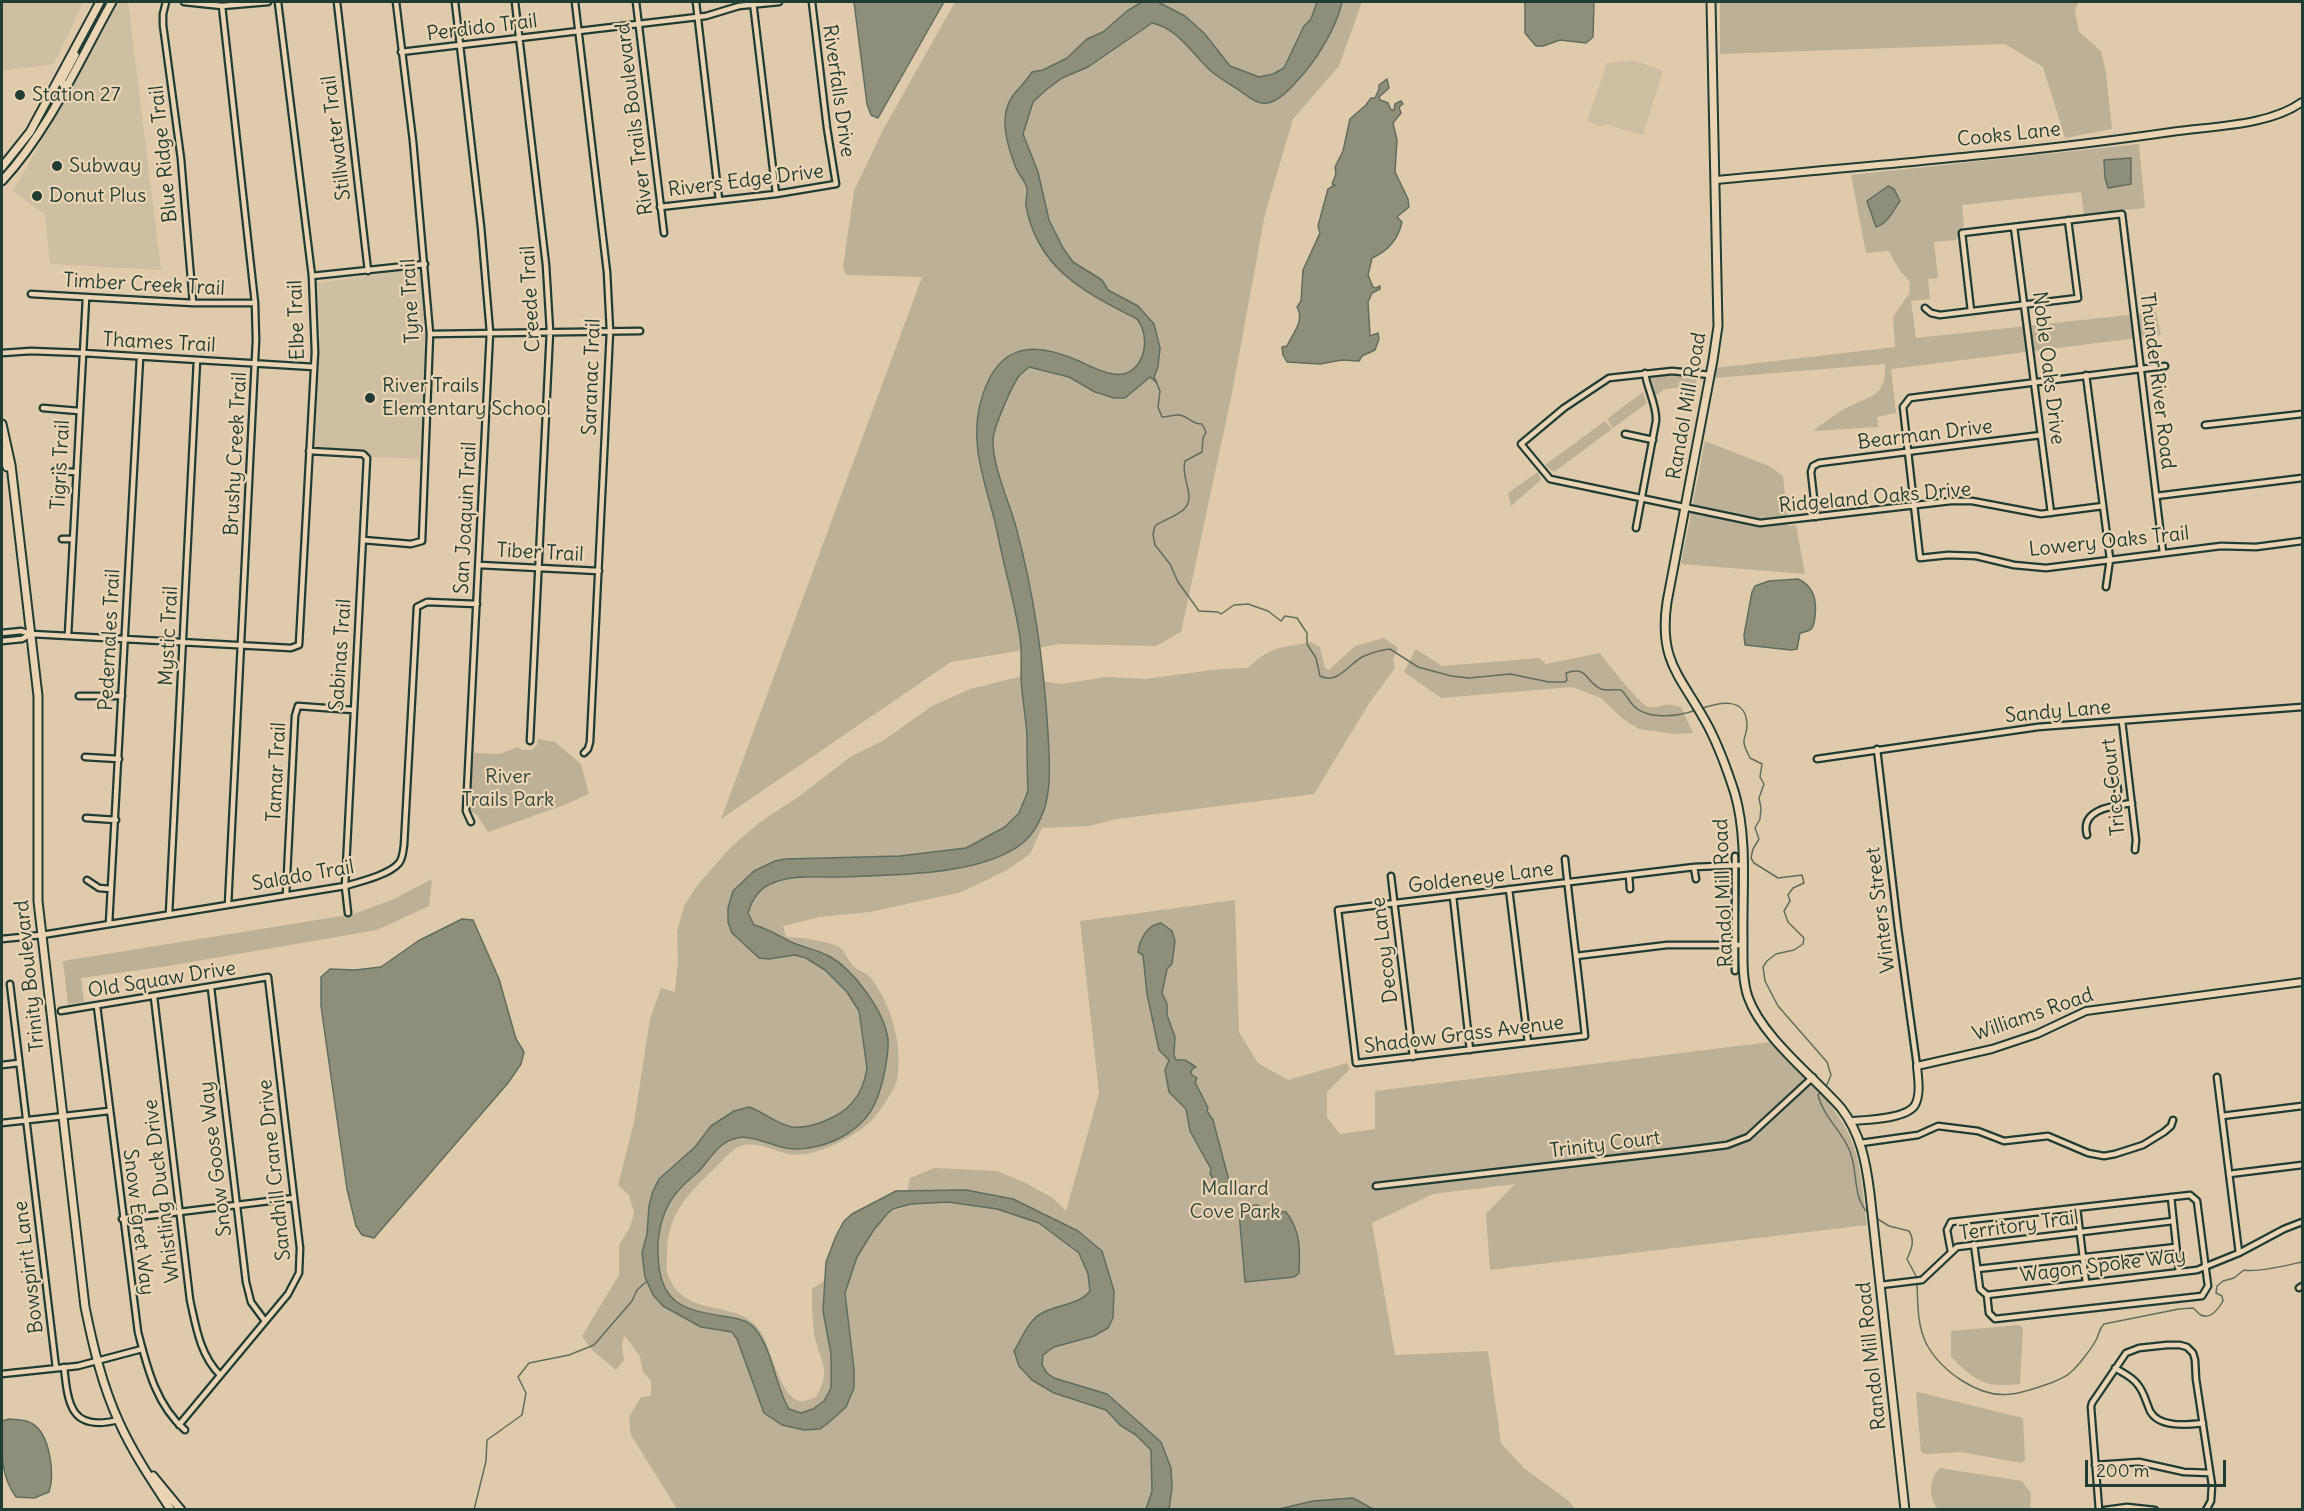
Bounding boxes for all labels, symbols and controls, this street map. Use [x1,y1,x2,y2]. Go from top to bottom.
street label: Perdido Trail [425,9,539,47]
street label: River Trails Boulevard [611,21,659,217]
street label: Riverfalls Drive [817,23,859,159]
street label: Stillwater Trail [317,74,357,202]
place label: Station 27 [32,83,120,107]
street label: Blue Ridge Trail [145,84,183,224]
marker: Station 27 [13,88,27,102]
street label: Cooks Lane [1956,118,2062,152]
place label: Subway [69,154,141,178]
marker: Subway [50,159,64,173]
street label: Rivers Edge Drive [667,160,825,202]
place label: Donut Plus [49,184,146,208]
marker: Donut Plus [30,189,44,203]
street label: Creede Trail [516,245,546,353]
street label: Tyne Trail [397,258,425,344]
street label: Timber Creek Trail [63,269,225,301]
street label: Elbe Trail [284,279,310,361]
street label: Noble Oaks Drive [2027,290,2069,446]
street label: Thunder River Road [2134,291,2180,471]
street label: Saranac Trail [578,318,606,436]
street label: Thames Trail [102,328,216,358]
street label: Randol Mill Road [1662,330,1712,482]
street label: Brushy Creek Trail [220,371,252,537]
place label: River Trails Elementary School [382,374,551,421]
marker: River Trails Elementary School [363,391,377,405]
street label: Bearman Drive [1856,415,1994,455]
street label: Tigris Trail [47,419,75,511]
street label: San Joaquin Trail [450,441,482,595]
street label: Ridgeland Oaks Drive [1778,478,1972,518]
street label: Lowery Oaks Trail [2028,522,2190,562]
street label: Tiber Trail [496,539,584,567]
street label: Pedernales Trail [94,568,126,712]
street label: Mystic Trail [154,585,184,687]
street label: Sabinas Trail [325,598,357,712]
street label: Sandy Lane [2004,695,2112,729]
street label: Tamar Trail [262,722,292,822]
street label: Trice Court [2097,737,2131,837]
park label: River Trails Park [462,765,554,812]
street label: Randol Mill Road [1709,818,1739,968]
street label: Winters Street [1861,846,1901,974]
street label: Salado Trail [250,855,356,897]
street label: Goldeneye Lane [1407,857,1555,899]
street label: Decoy Lane [1367,896,1403,1004]
street label: Trinity Boulevard [10,899,50,1053]
street label: Old Squaw Drive [86,956,238,1004]
street label: Williams Road [1970,983,2096,1047]
street label: Shadow Grass Avenue [1363,1011,1565,1059]
street label: Sandhill Crane Drive [254,1078,296,1262]
street label: Snow Goose Way [195,1080,237,1238]
street label: Whistling Duck Drive [139,1098,185,1284]
street label: Trinity Court [1548,1126,1662,1164]
street label: Snow Egret Way [117,1148,159,1296]
park label: Mallard Cove Park [1190,1177,1280,1224]
street label: Bowspirit Lane [9,1199,49,1335]
street label: Territory Trail [1958,1206,2080,1246]
street label: Wagon Spoke Way [2019,1244,2187,1288]
street label: Randol Mill Road [1852,1281,1892,1431]
scale bar [2088,1448,2229,1486]
text: 200 m [2096,1459,2150,1482]

